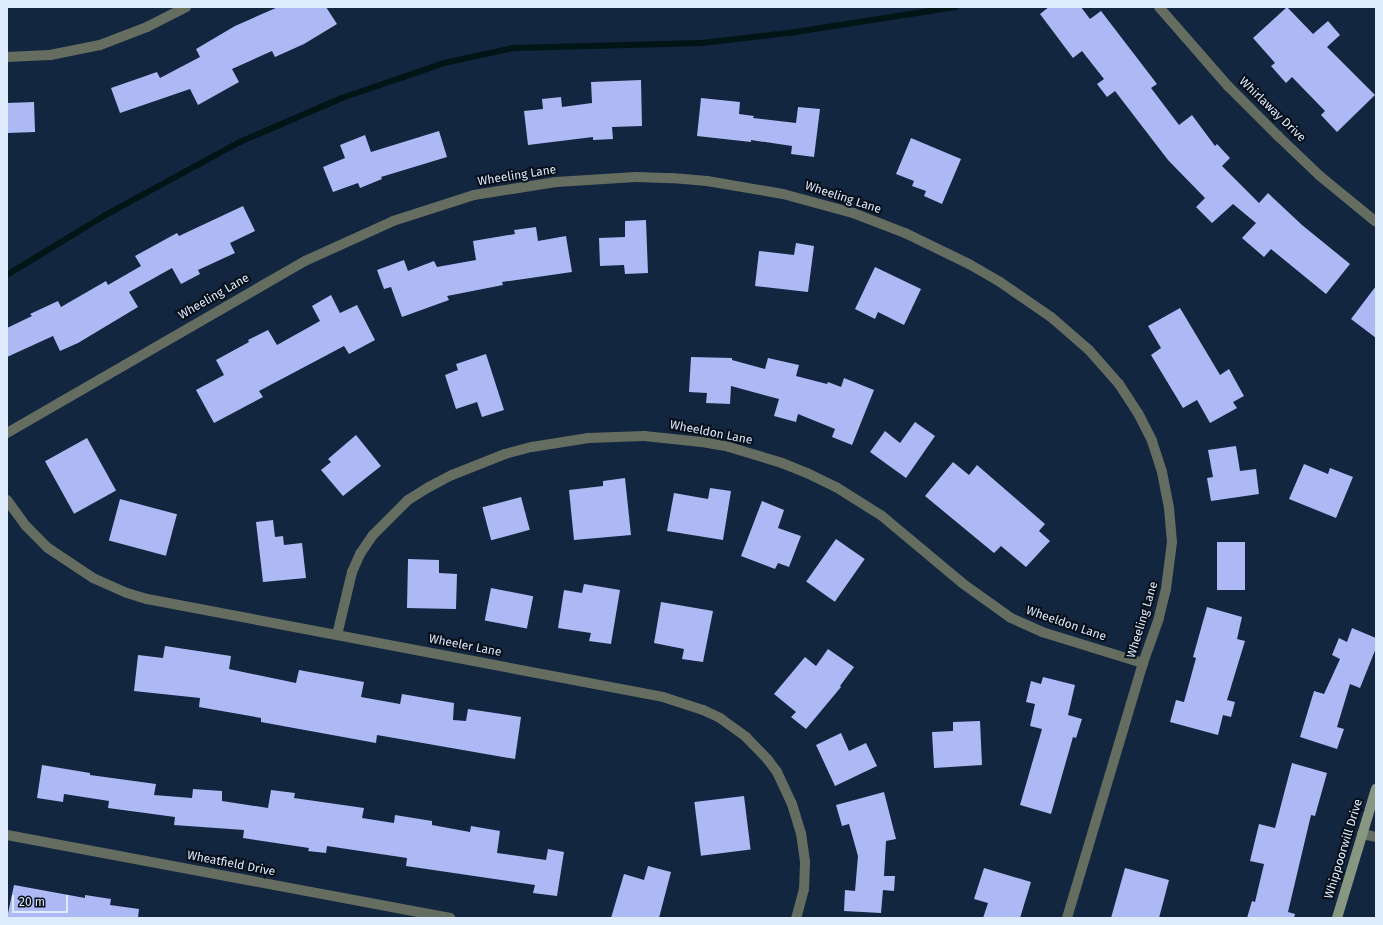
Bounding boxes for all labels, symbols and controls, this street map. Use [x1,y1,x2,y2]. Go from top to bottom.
street label: Whirlaway Drive [1236,75,1308,145]
street label: Wheeling Lane [477,163,557,189]
street label: Wheeling Lane [803,179,883,217]
street label: Wheeling Lane [176,271,252,323]
street label: Wheeldon Lane [668,418,754,448]
street label: Wheeling Lane [1125,580,1161,660]
street label: Wheeldon Lane [1024,604,1108,644]
street label: Wheeler Lane [427,632,503,660]
street label: Whippoorwill Drive [1322,797,1366,901]
street label: Wheatfield Drive [186,848,276,880]
scale bar [14,887,70,913]
text: 20 m [19,895,45,909]

